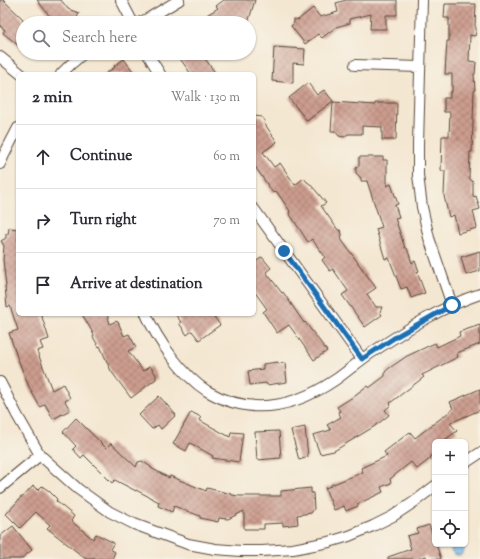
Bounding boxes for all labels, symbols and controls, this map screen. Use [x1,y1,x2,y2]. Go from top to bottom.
search box [16,16,256,60]
icon: search [30,27,52,49]
text: Search here [62,28,137,49]
text: 2 min [32,86,73,110]
text: Walk · 130 m [171,89,240,107]
icon: ahead [32,146,54,168]
text: Continue [70,146,132,167]
text: 60 m [213,148,240,166]
icon: right [32,210,54,232]
text: Turn right [70,210,136,231]
text: 70 m [213,212,240,230]
route end [275,242,293,260]
icon: arrive [32,274,54,296]
text: Arrive at destination [70,274,203,295]
route start [443,296,461,314]
map controls [432,439,468,547]
button: + [432,439,468,475]
button: − [432,475,468,511]
button: locate [432,511,468,547]

